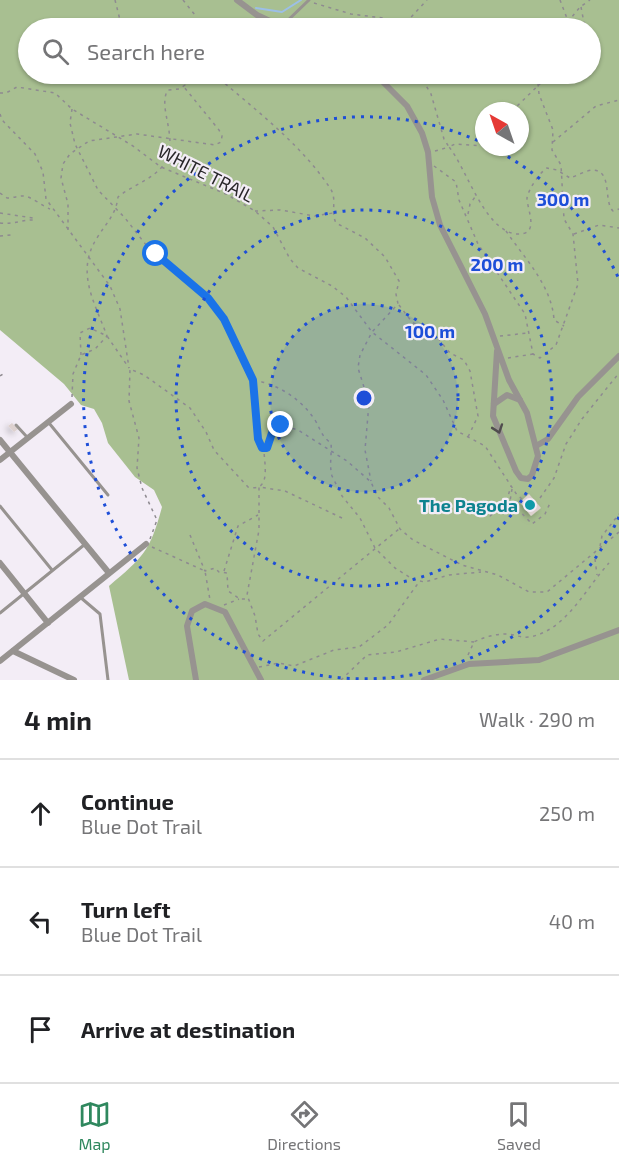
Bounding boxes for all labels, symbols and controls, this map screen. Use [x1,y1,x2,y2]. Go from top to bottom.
search box [18,18,601,84]
icon: search [39,35,72,68]
text: Search here [87,38,205,64]
north arrow [475,102,529,156]
street label: WHITE TRAIL [154,139,258,207]
text: 300 m [537,188,589,210]
route start [142,240,168,266]
text: 200 m [471,253,523,275]
text: 100 m [405,320,455,342]
centre of rings [354,388,374,408]
route end [267,411,293,437]
one-way arrow [490,423,503,434]
place label: The Pagoda [419,494,518,516]
marker: The Pagoda [523,498,537,512]
text: 4 min [24,704,92,735]
text: Walk · 290 m [479,707,595,731]
text: Continue [81,788,174,814]
icon: ahead [24,797,57,830]
text: 250 m [539,801,595,825]
text: Blue Dot Trail [81,814,202,838]
text: Turn left [81,896,170,922]
icon: left [24,905,57,938]
text: 40 m [549,909,595,933]
text: Blue Dot Trail [81,922,202,946]
icon: arrive [24,1013,57,1046]
text: Arrive at destination [81,1016,295,1042]
tab: Map [78,1098,111,1153]
tab: Directions [267,1098,341,1153]
tab: Saved [497,1098,541,1153]

